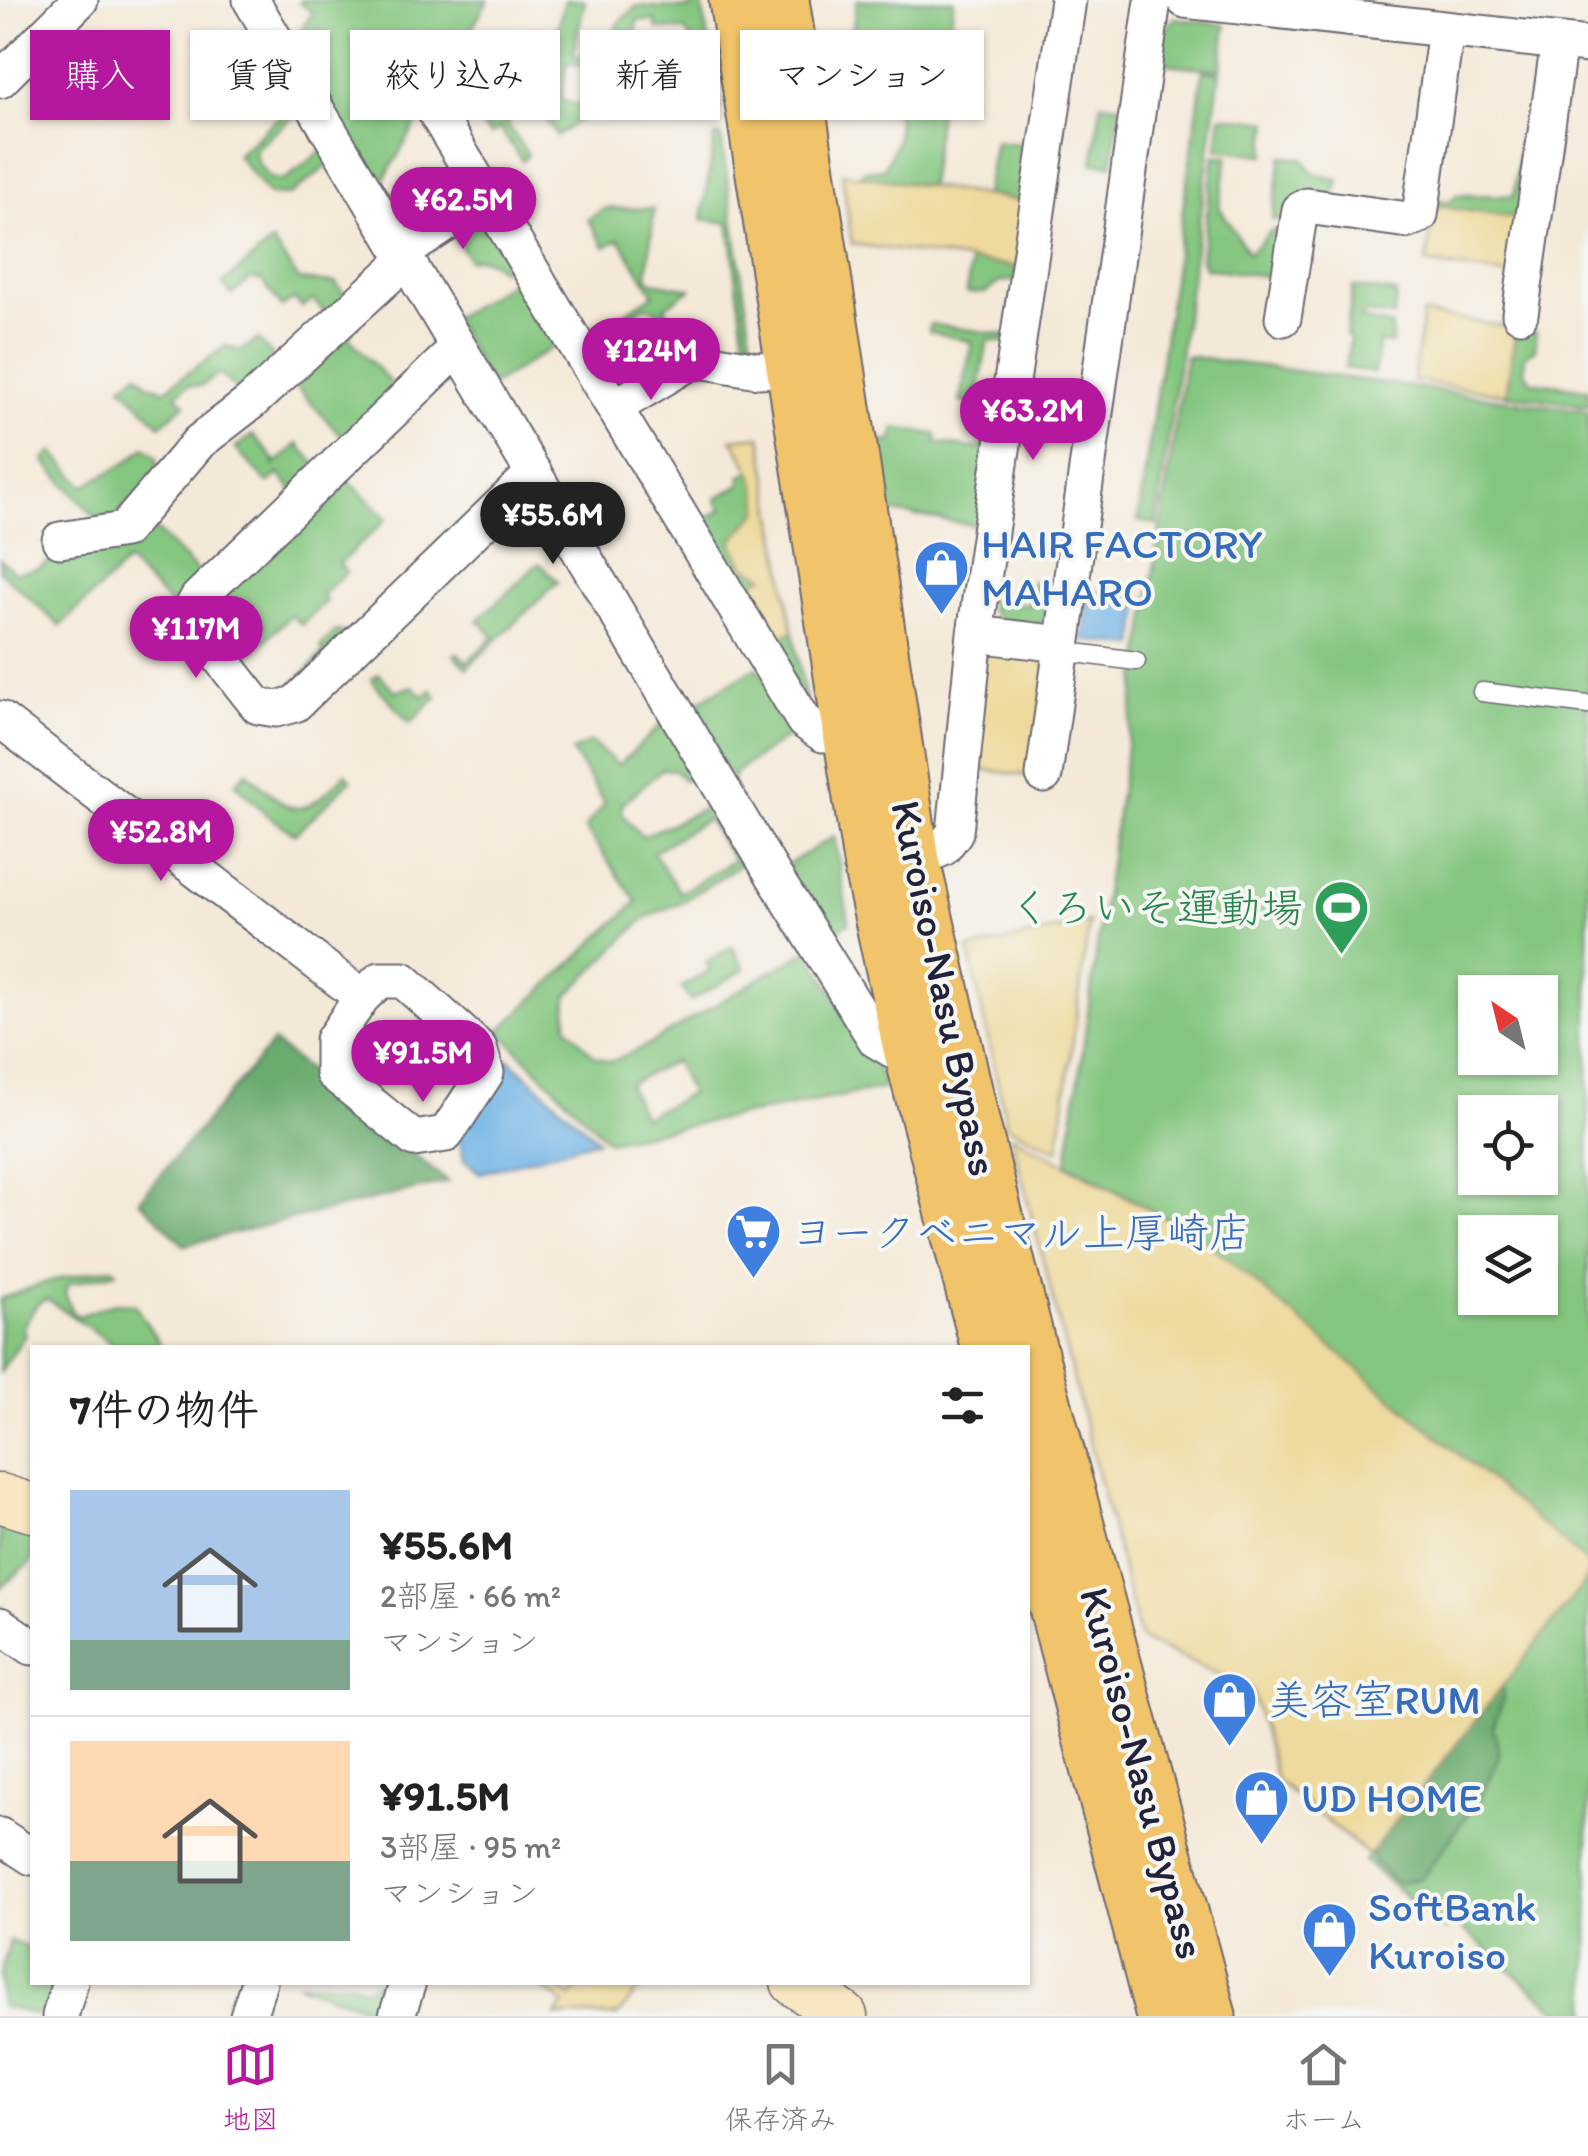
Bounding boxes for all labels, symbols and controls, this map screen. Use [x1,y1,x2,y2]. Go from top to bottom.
chip: 購入 [30,30,170,120]
chip: 賃貸 [190,30,330,120]
chip: 絞り込み [350,30,560,120]
chip: 新着 [580,30,720,120]
chip: マンション [740,30,984,120]
pin: ¥62.5M [382,167,544,252]
text: ¥62.5M [412,180,514,218]
pin: ¥124M [581,318,721,403]
text: ¥124M [604,331,698,369]
pin: ¥63.2M [952,378,1114,463]
text: ¥63.2M [982,391,1084,429]
pin: ¥55.6M [472,482,634,567]
text: ¥55.6M [502,495,604,533]
place label: HAIR FACTORY MAHARO [981,518,1262,617]
shop icon: HAIR FACTORY MAHARO [912,537,972,616]
pin: ¥117M [126,596,266,681]
text: ¥117M [152,609,240,647]
street label: Kuroiso-Nasu Bypass [880,796,1010,1180]
pin: ¥52.8M [80,799,242,884]
text: ¥52.8M [110,812,212,850]
sports icon: くろいそ運動場 [1312,877,1372,956]
place label: くろいそ運動場 [1009,882,1303,933]
north arrow [1458,975,1558,1075]
map controls [1458,975,1558,1315]
pin: ¥91.5M [342,1020,504,1105]
text: ¥91.5M [373,1033,473,1071]
button: locate [1458,1095,1558,1195]
supermarket icon: ヨークベニマル上厚崎店 [723,1202,783,1281]
place label: ヨークベニマル上厚崎店 [792,1207,1251,1258]
button: layers [1458,1215,1558,1315]
icon: filters [935,1378,990,1433]
text: 7件の物件 [70,1384,259,1435]
text: ¥55.6M [380,1519,513,1570]
icon: home [150,1530,270,1650]
text: 2部屋 · 66 m² [380,1577,561,1615]
street label: Kuroiso-Nasu Bypass [1069,1582,1217,1964]
text: マンション [380,1623,539,1661]
shop icon: 美容室RUM [1199,1669,1259,1748]
place label: 美容室RUM [1268,1674,1481,1725]
shop icon: UD HOME [1232,1767,1292,1846]
text: ¥91.5M [380,1770,510,1821]
place label: UD HOME [1301,1772,1482,1823]
icon: home [150,1781,270,1901]
text: 3部屋 · 95 m² [380,1828,561,1866]
text: マンション [380,1874,539,1912]
place label: SoftBank Kuroiso [1368,1881,1536,1980]
shop icon: SoftBank Kuroiso [1299,1900,1359,1979]
tab: 地図 [223,2037,279,2137]
tab: 保存済み [725,2037,837,2137]
tab: ホーム [1282,2037,1365,2137]

